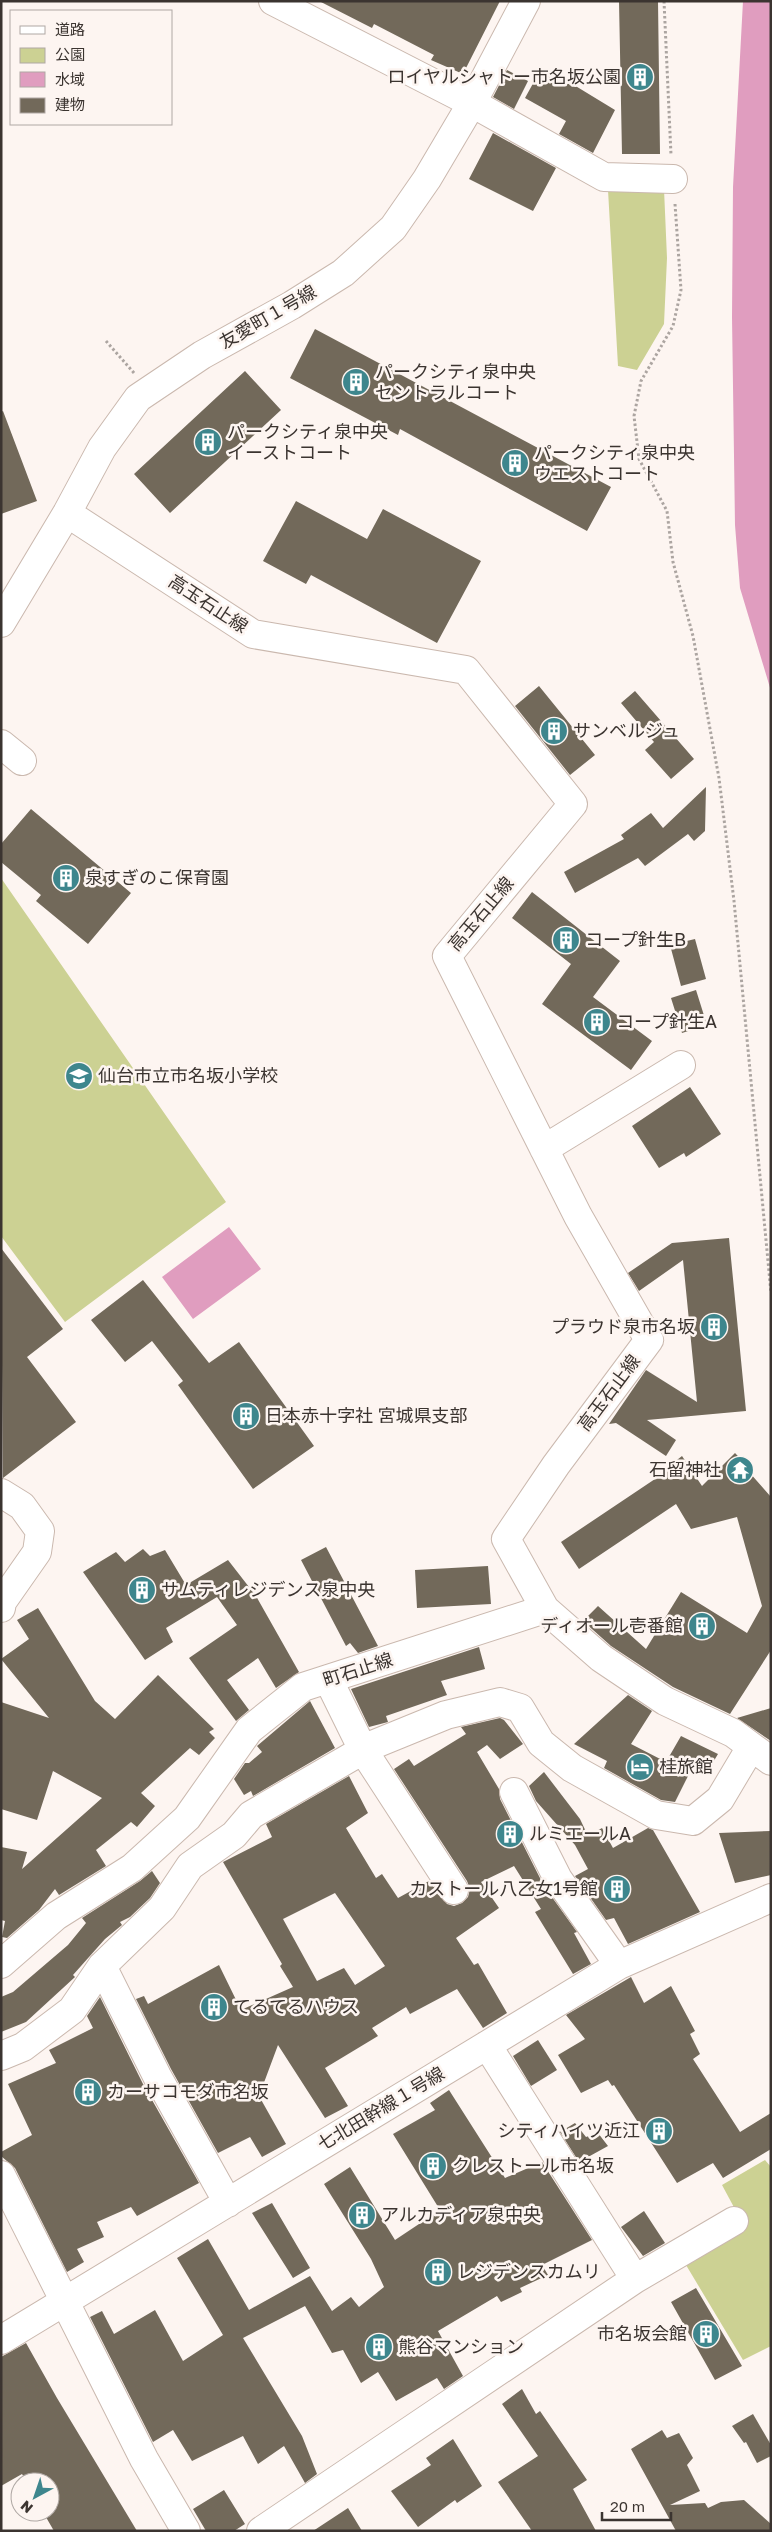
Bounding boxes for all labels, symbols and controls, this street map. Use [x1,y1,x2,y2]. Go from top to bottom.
legend [10,10,172,125]
text: 道路 [55,20,85,38]
text: 公園 [55,45,85,63]
building icon: ロイヤルシャトー市名坂公園 [625,62,655,92]
place label: ロイヤルシャトー市名坂公園 [388,65,621,87]
text: 水域 [55,70,85,88]
text: 建物 [55,95,85,113]
street label: 友愛町１号線 [215,280,320,353]
place label: パークシティ泉中央 セントラルコート [375,360,536,403]
building icon: パークシティ泉中央 セントラルコート [341,367,371,397]
place label: パークシティ泉中央 イーストコート [227,420,388,463]
building icon: パークシティ泉中央 イーストコート [193,427,223,457]
place label: パークシティ泉中央 ウエストコート [534,441,695,484]
building icon: パークシティ泉中央 ウエストコート [500,448,530,478]
street label: 高玉石止線 [165,569,252,637]
building icon: サンベルジュ [539,716,569,746]
place label: サンベルジュ [573,719,680,741]
building icon: 泉すぎのこ保育園 [51,863,81,893]
place label: 泉すぎのこ保育園 [85,866,229,888]
street label: 高玉石止線 [443,872,518,955]
building icon: コープ針生B [551,925,581,955]
place label: コープ針生B [585,928,686,950]
building icon: コープ針生A [582,1007,612,1037]
place label: コープ針生A [616,1010,717,1032]
school or university icon: 仙台市立市名坂小学校 [64,1061,94,1091]
place label: 仙台市立市名坂小学校 [98,1064,278,1086]
building icon: プラウド泉市名坂 [699,1312,729,1342]
place label: プラウド泉市名坂 [551,1315,695,1337]
street label: 高玉石止線 [572,1350,644,1435]
building icon: 日本赤十字社 宮城県支部 [231,1401,261,1431]
place label: 日本赤十字社 宮城県支部 [265,1404,468,1426]
temple icon: 石留神社 [725,1455,755,1485]
place label: 石留神社 [649,1458,721,1480]
building icon: サムティレジデンス泉中央 [127,1575,157,1605]
place label: サムティレジデンス泉中央 [161,1578,375,1600]
building icon: ディオール壱番館 [687,1611,717,1641]
place label: ディオール壱番館 [540,1614,683,1636]
street label: 町石止線 [320,1647,395,1691]
hotel icon: 桂旅館 [625,1752,655,1782]
place label: 桂旅館 [659,1755,713,1777]
building icon: ルミエールA [495,1819,525,1849]
place label: ルミエールA [529,1822,631,1844]
building icon: カストール八乙女1号館 [602,1874,632,1904]
place label: カストール八乙女1号館 [409,1877,598,1899]
building icon: てるてるハウス [199,1992,229,2022]
place label: てるてるハウス [233,1995,359,2017]
street label: 七北田幹線１号線 [313,2062,448,2155]
building icon: カーサコモダ市名坂 [73,2077,103,2107]
place label: カーサコモダ市名坂 [107,2080,269,2102]
building icon: シティハイツ近江 [644,2116,674,2146]
place label: シティハイツ近江 [497,2119,640,2141]
building icon: クレストール市名坂 [418,2151,448,2181]
place label: クレストール市名坂 [452,2154,614,2176]
building icon: アルカディア泉中央 [347,2200,377,2230]
place label: アルカディア泉中央 [381,2203,541,2225]
building icon: レジデンスカムリ [423,2257,453,2287]
place label: レジデンスカムリ [457,2260,601,2282]
building icon: 市名坂会館 [691,2319,721,2349]
place label: 市名坂会館 [597,2322,687,2344]
building icon: 熊谷マンション [364,2332,394,2362]
place label: 熊谷マンション [398,2335,524,2357]
north arrow [10,2472,60,2522]
scale bar [602,2490,671,2522]
text: N [17,2497,36,2517]
text: 20 m [610,2497,645,2515]

